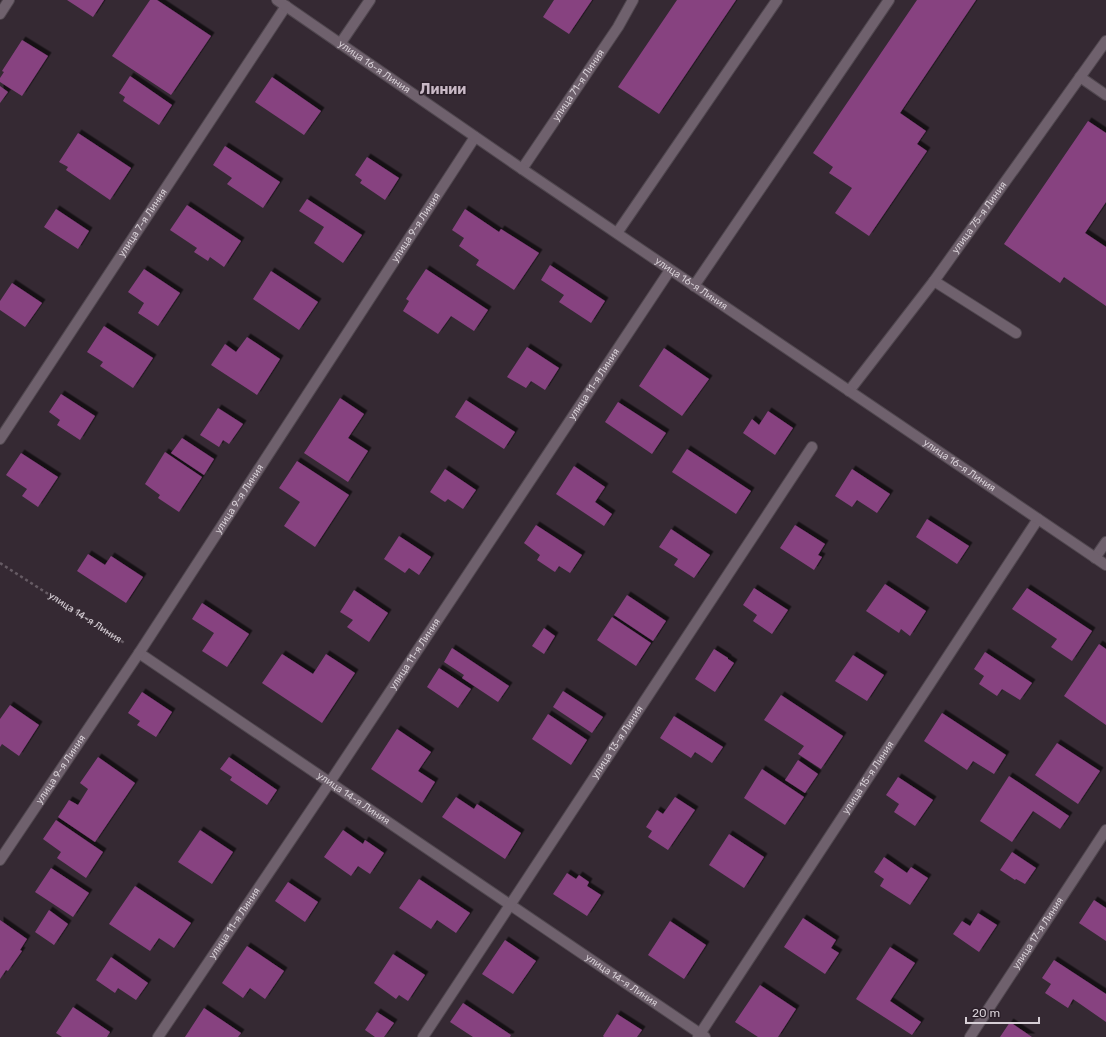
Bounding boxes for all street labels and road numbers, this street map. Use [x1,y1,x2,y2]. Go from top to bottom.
street label: улица 16-я Линия [336,38,413,96]
street label: улица 71-я Линия [550,47,607,124]
street label: улица 75-я Линия [950,179,1009,256]
street label: улица 7-я Линия [116,186,170,259]
street label: улица 9-я Линия [389,191,443,265]
street label: улица 16-я Линия [653,255,730,313]
street label: улица 11-я Линия [566,346,622,422]
street label: улица 16-я Линия [921,437,998,494]
street label: улица 9-я Линия [212,462,266,536]
street label: улица 14-я Линия [46,590,124,646]
street label: улица 11-я Линия [387,616,443,692]
street label: улица 13-я Линия [589,703,646,781]
street label: улица 9-я Линия [33,733,88,806]
street label: улица 15-я Линия [840,739,896,817]
street label: улица 14-я Линия [315,770,392,827]
street label: улица 11-я Линия [206,886,263,961]
street label: улица 17-я Линия [1010,895,1066,972]
street label: улица 14-я Линия [583,951,660,1009]

